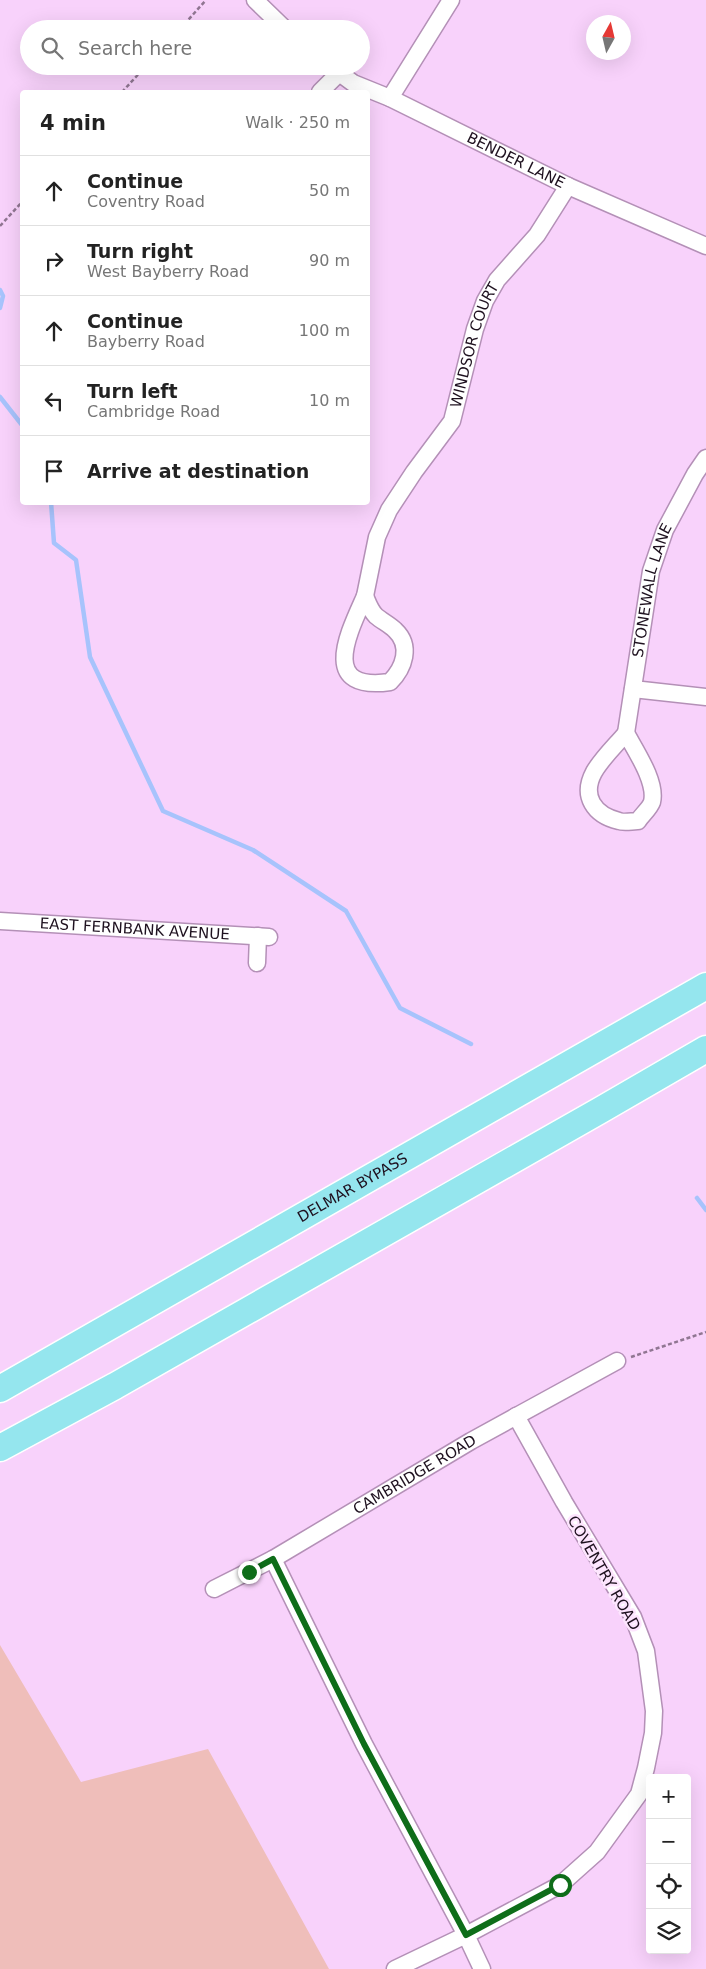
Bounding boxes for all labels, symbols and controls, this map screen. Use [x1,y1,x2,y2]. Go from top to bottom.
north arrow [586,15,631,60]
search box [20,20,370,75]
icon: search [38,34,66,62]
text: Search here [78,37,192,59]
text: 4 min [40,111,106,135]
text: Walk · 250 m [245,113,350,132]
street label: BENDER LANE [464,128,568,192]
text: Continue [87,170,183,192]
icon: ahead [40,177,68,205]
text: 50 m [309,181,350,200]
text: Coventry Road [87,192,205,211]
text: Turn right [87,240,193,262]
icon: right [40,247,68,275]
text: 90 m [309,251,350,270]
text: West Bayberry Road [87,262,249,281]
street label: WINDSOR COURT [447,279,503,410]
text: Continue [87,310,183,332]
icon: ahead [40,317,68,345]
text: 100 m [299,321,350,340]
text: Bayberry Road [87,332,205,351]
text: Turn left [87,380,178,402]
icon: left [40,387,68,415]
text: 10 m [309,391,350,410]
text: Cambridge Road [87,402,220,421]
icon: arrive [40,457,68,485]
text: Arrive at destination [87,460,309,482]
street label: STONEWALL LANE [629,520,676,659]
street label: EAST FERNBANK AVENUE [39,914,230,944]
street label: DELMAR BYPASS [294,1149,411,1226]
street label: CAMBRIDGE ROAD [350,1431,479,1518]
street label: COVENTRY ROAD [564,1513,644,1633]
route end [238,1561,261,1584]
map controls [646,1774,691,1954]
button: + [646,1774,691,1819]
button: − [646,1819,691,1864]
button: locate [646,1864,691,1909]
route start [549,1874,572,1897]
button: layers [646,1909,691,1954]

